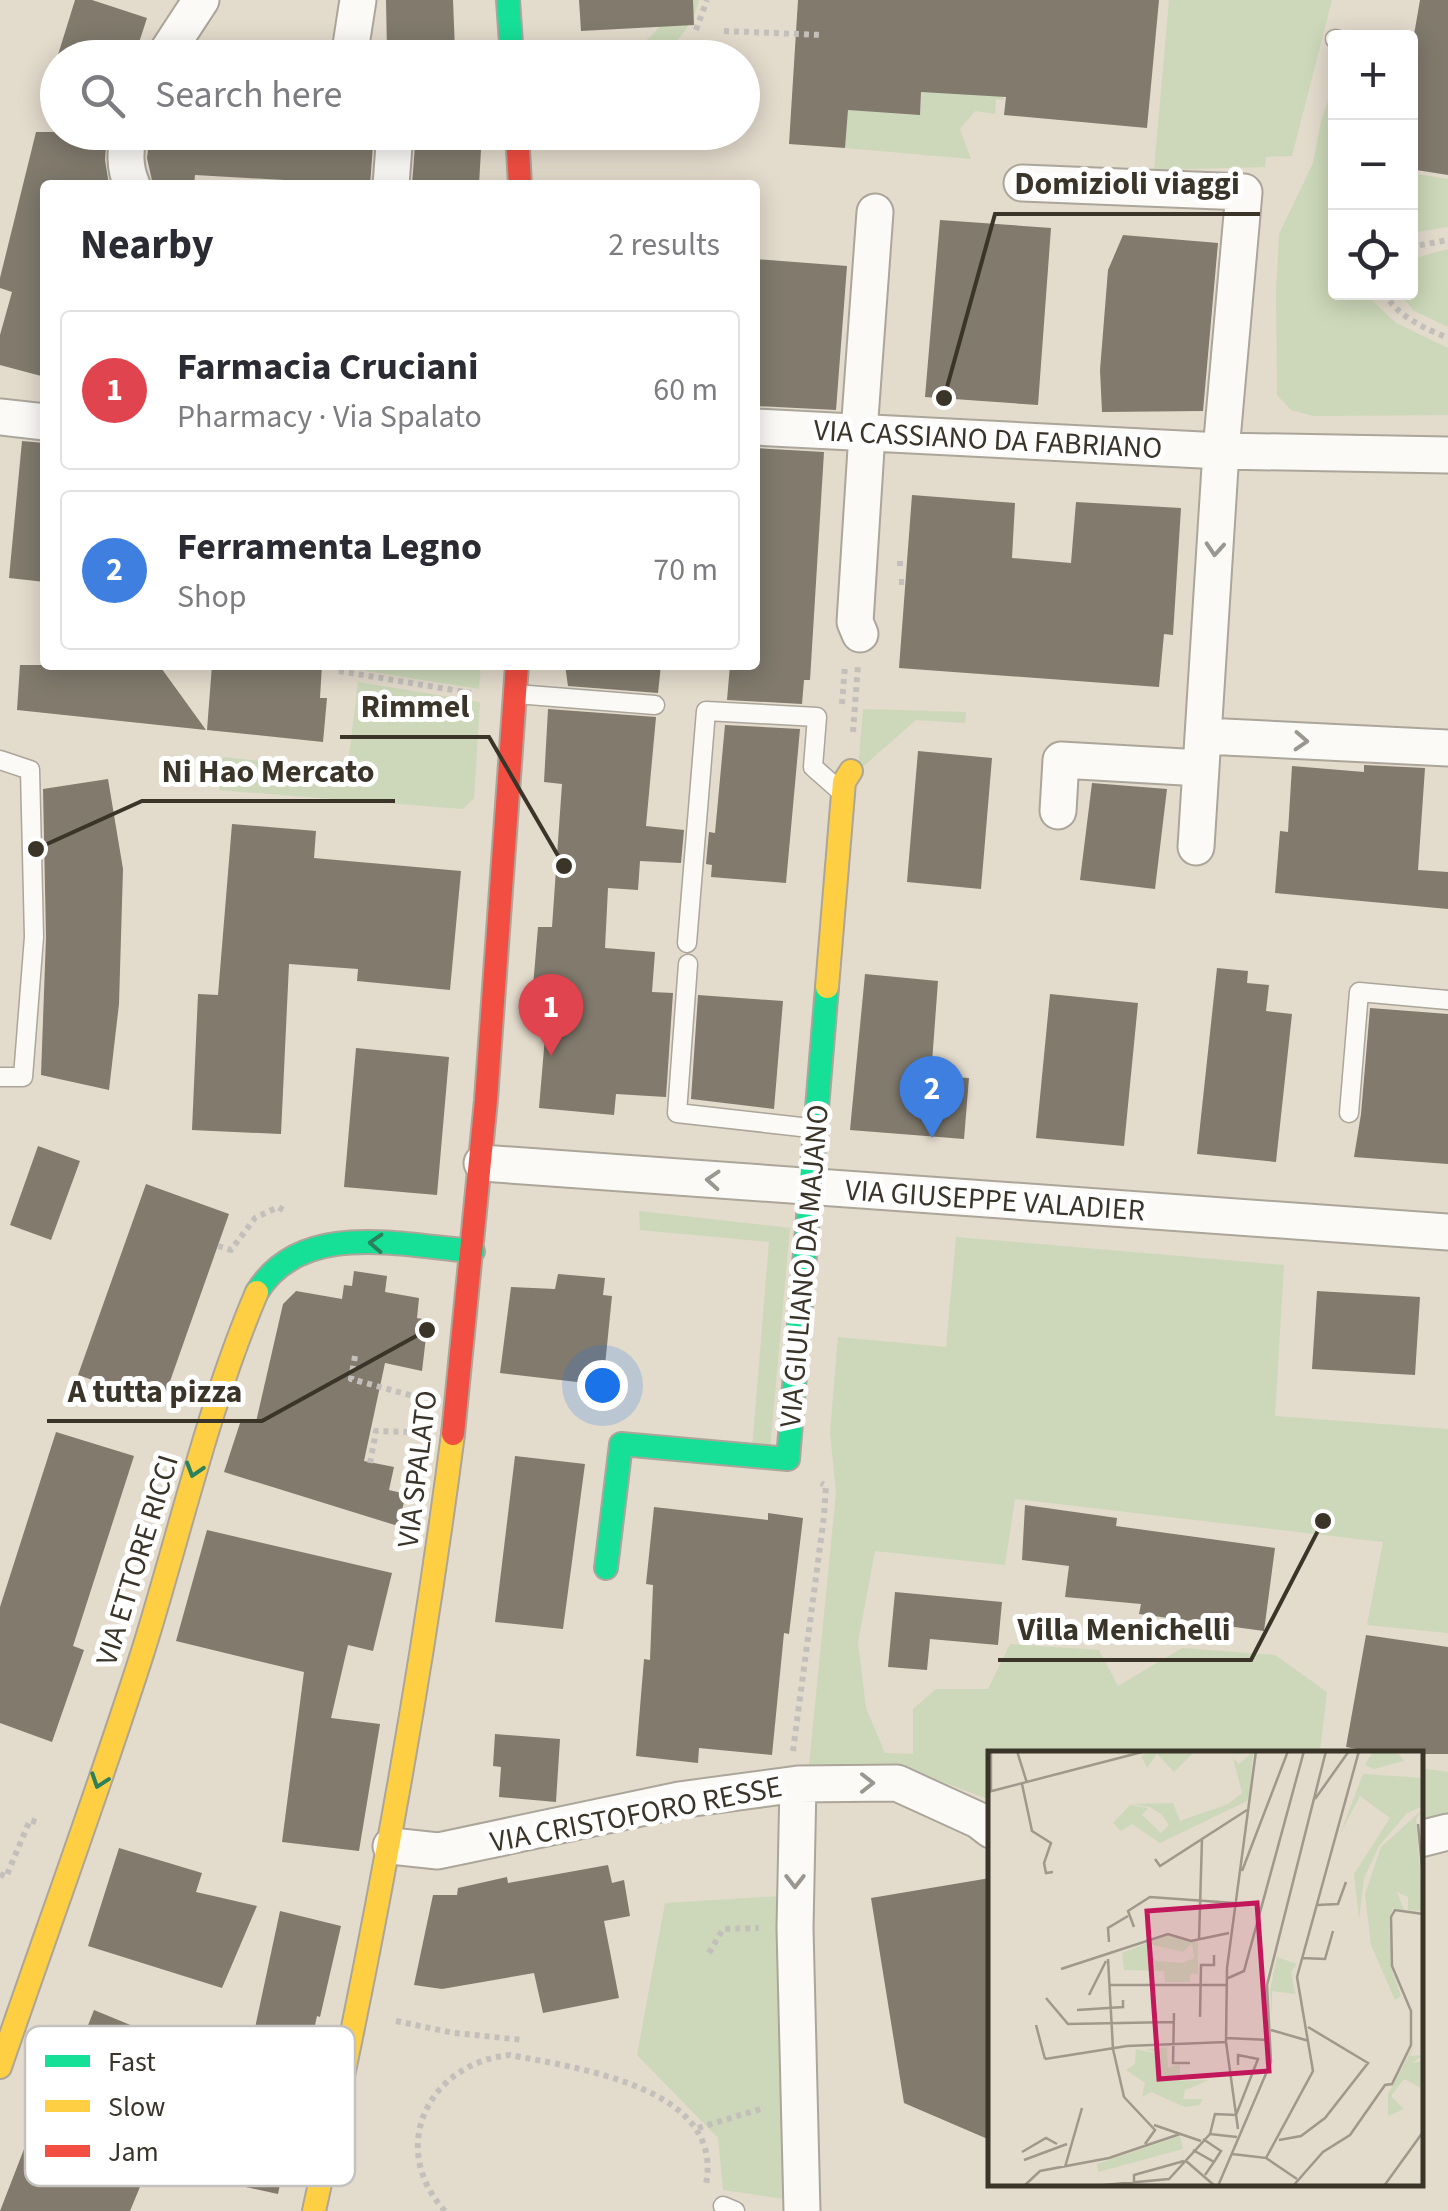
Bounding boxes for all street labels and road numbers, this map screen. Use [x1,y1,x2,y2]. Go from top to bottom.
street label: VIA CASSIANO DA FABRIANO [813,409,1163,470]
street label: VIA GIULIANO DA MAJANO [769,1103,840,1429]
street label: VIA GIUSEPPE VALADIER [844,1169,1146,1232]
street label: VIA SPALATO [387,1388,448,1550]
street label: VIA ETTORE RICCI [85,1450,190,1671]
street label: VIA CRISTOFORO RESSE [487,1765,786,1864]

